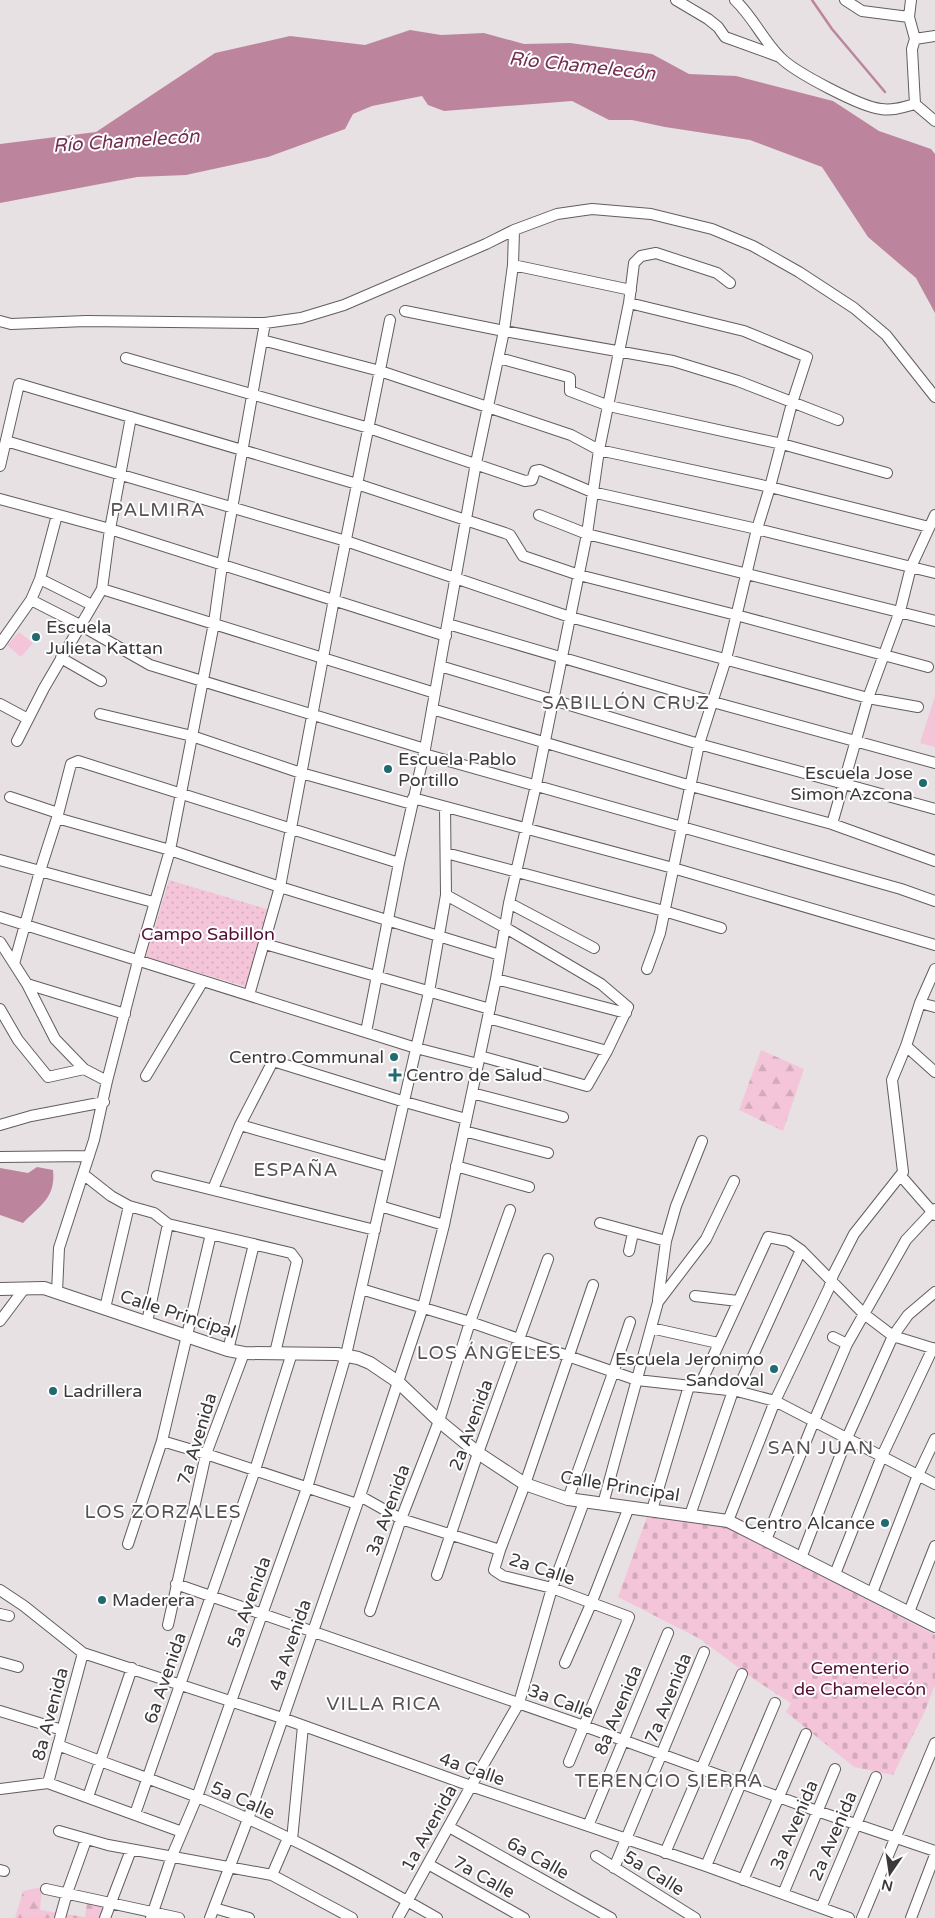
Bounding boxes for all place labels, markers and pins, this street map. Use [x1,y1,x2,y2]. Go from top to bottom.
place label: Escuela Julieta Kattan [46,616,163,659]
marker: Escuela Julieta Kattan [30,631,42,643]
place label: Escuela Pablo Portillo [398,748,517,791]
place label: Escuela Jose Simon Azcona [791,762,913,805]
marker: Escuela Pablo Portillo [382,763,394,775]
marker: Escuela Jose Simon Azcona [917,777,929,789]
place label: Centro Communal [229,1046,384,1068]
marker: Centro Communal [388,1051,400,1063]
place label: Centro de Salud [406,1064,543,1086]
marker: Centro de Salud [388,1068,402,1082]
place label: Escuela Jeronimo Sandoval [615,1348,764,1391]
marker: Escuela Jeronimo Sandoval [768,1363,780,1375]
place label: Ladrillera [63,1380,142,1402]
marker: Ladrillera [47,1385,59,1397]
place label: Centro Alcance [745,1512,875,1534]
marker: Centro Alcance [879,1517,891,1529]
place label: Maderera [112,1589,195,1611]
marker: Maderera [96,1594,108,1606]

